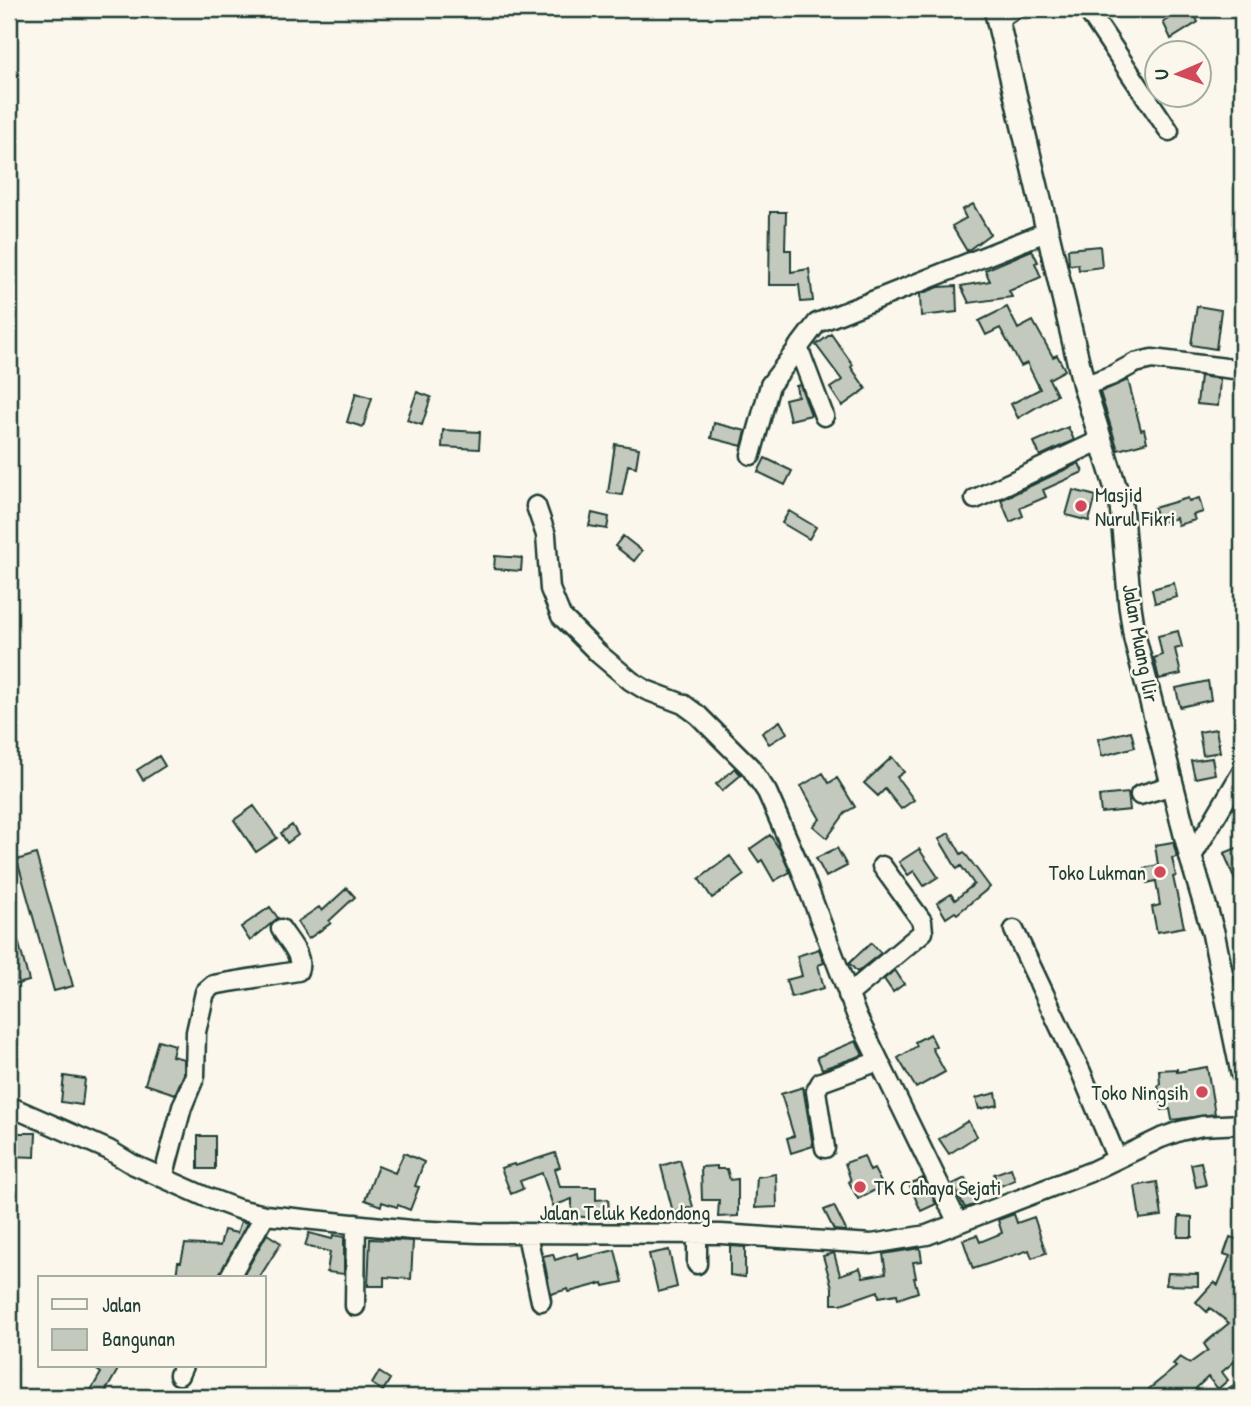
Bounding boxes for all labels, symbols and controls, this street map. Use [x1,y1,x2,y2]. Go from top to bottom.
north arrow [1142,38,1212,108]
text: U [1148,68,1174,80]
place label: Masjid Nurul Fikri [1095,480,1176,533]
marker: Masjid Nurul Fikri [1073,498,1089,514]
street label: Jalan Muang Ilir [1115,581,1167,705]
place label: Toko Lukman [1049,858,1146,887]
marker: Toko Lukman [1152,864,1168,880]
place label: Toko Ningsih [1091,1078,1188,1107]
marker: Toko Ningsih [1194,1084,1210,1100]
place label: TK Cahaya Sejati [874,1173,1001,1202]
marker: TK Cahaya Sejati [852,1179,868,1195]
street label: Jalan Teluk Kedondong [540,1198,710,1227]
legend [38,1276,266,1368]
text: Jalan [102,1290,141,1319]
text: Bangunan [102,1324,175,1353]

